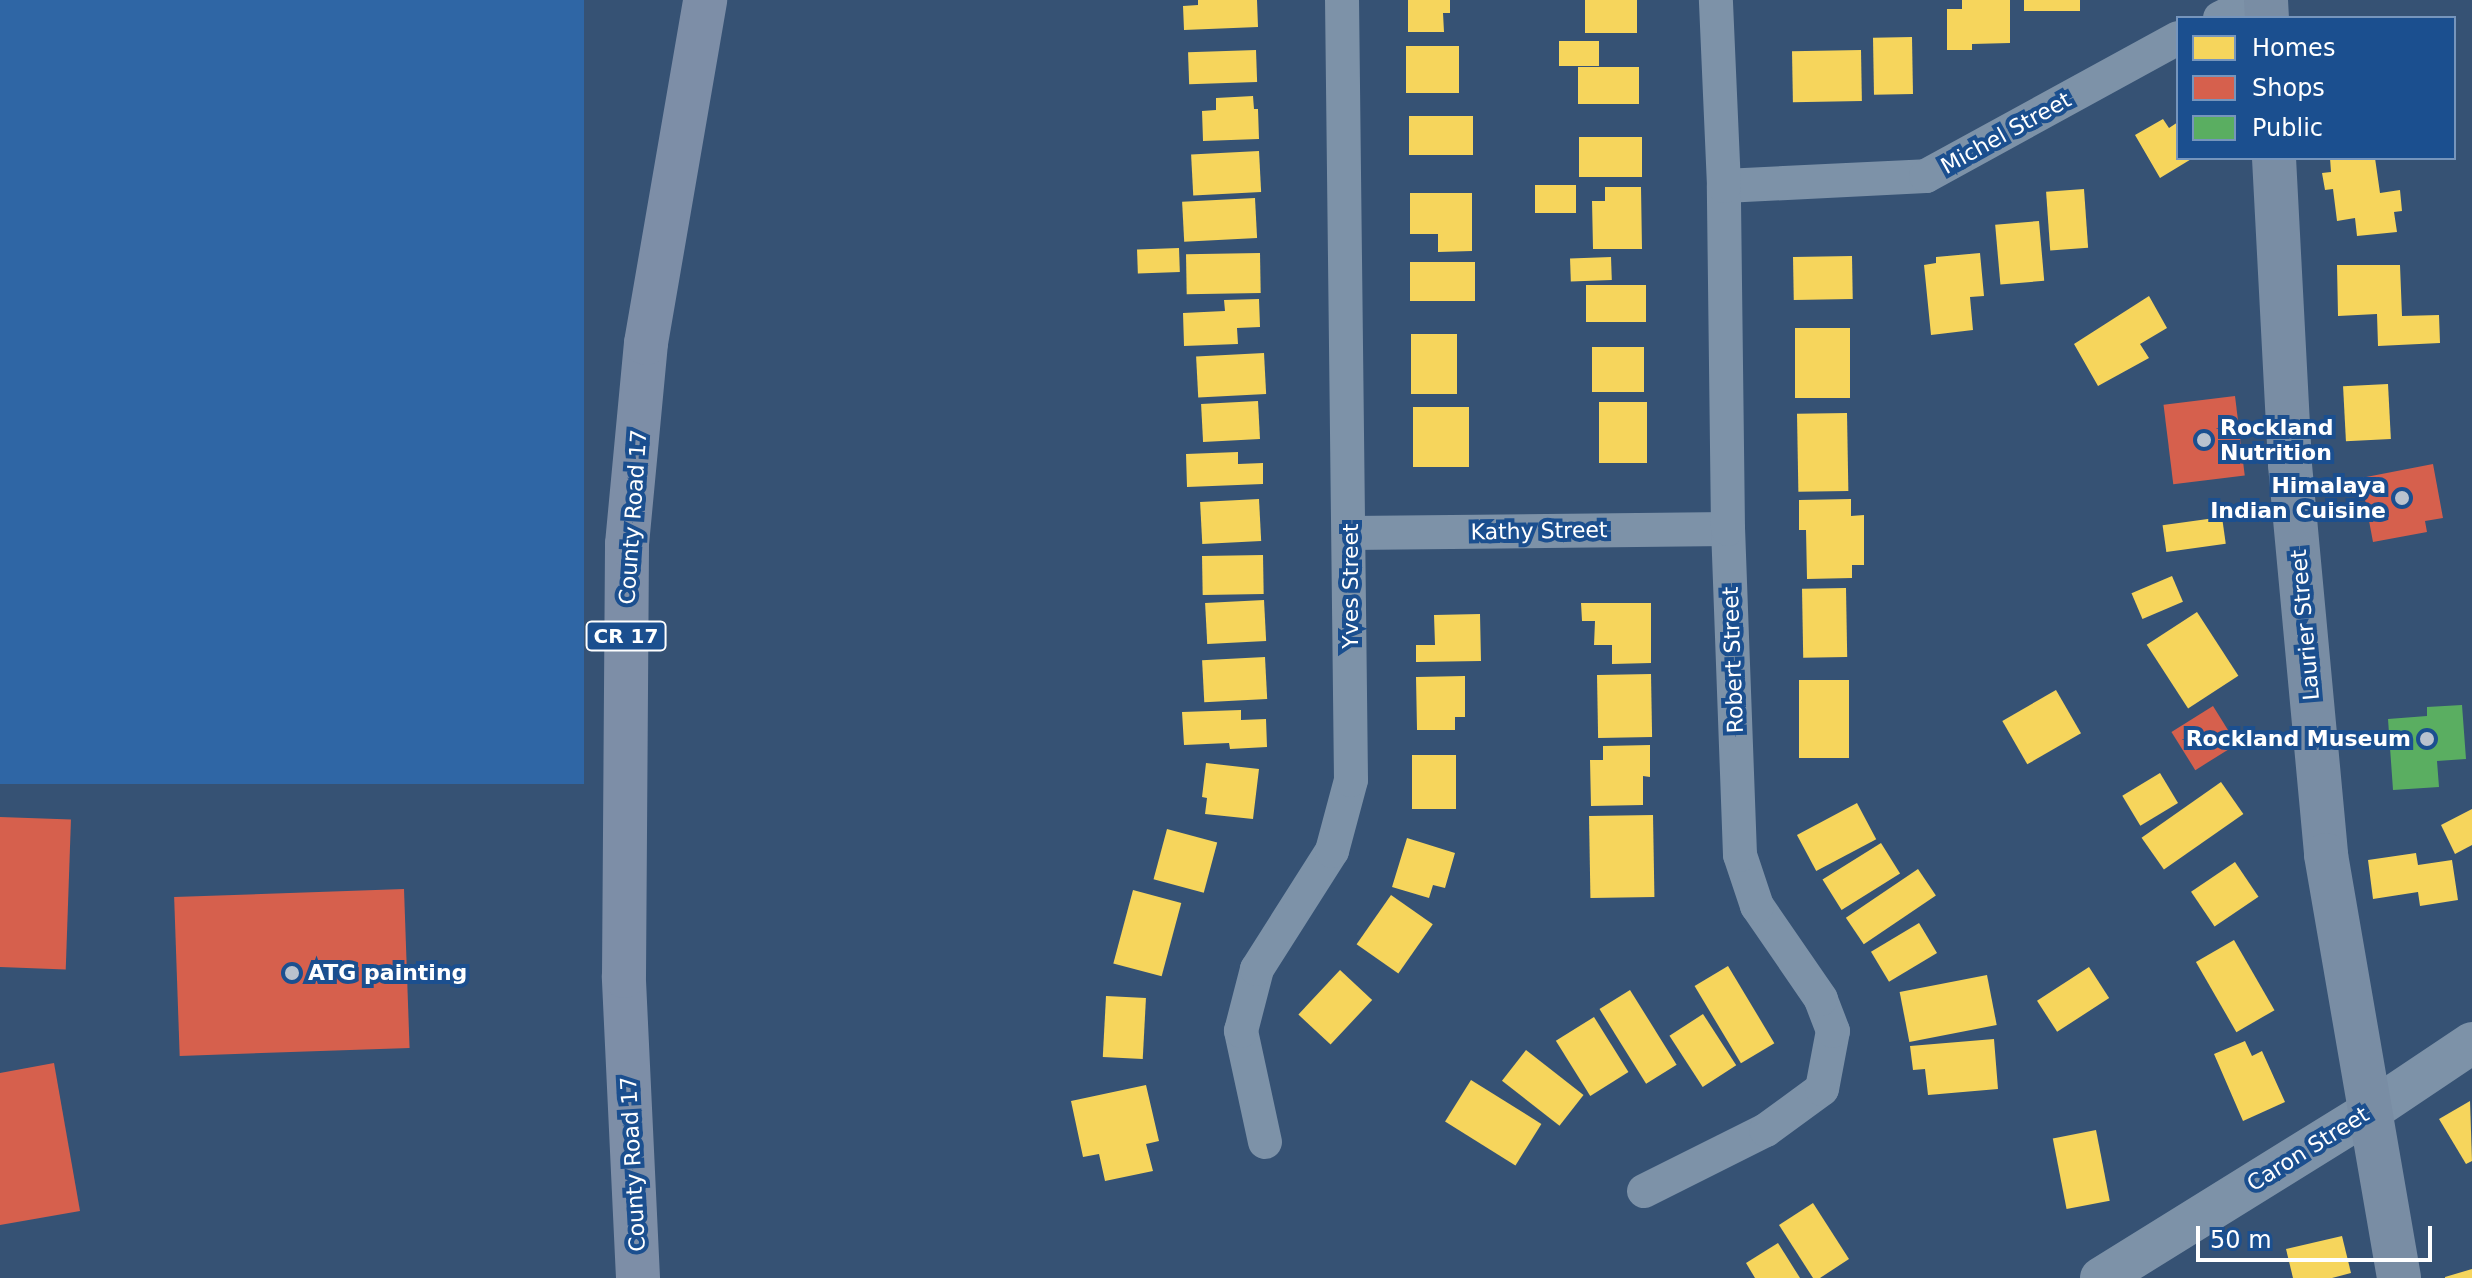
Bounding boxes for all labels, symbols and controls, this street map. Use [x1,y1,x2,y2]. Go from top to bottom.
legend [2176,16,2456,160]
text: Homes [2252,34,2335,62]
text: Shops [2252,74,2325,102]
street label: Michel Street [1936,86,2076,180]
text: Public [2252,114,2323,142]
place label: Rockland Nutrition [2220,414,2334,466]
street label: County Road 17 [614,429,652,605]
marker: Rockland Nutrition [2195,431,2213,449]
place label: Himalaya Indian Cuisine [2210,472,2386,524]
marker: Himalaya Indian Cuisine [2393,489,2411,507]
street label: Kathy Street [1470,517,1608,545]
street label: Yves Street [1338,523,1364,649]
street label: Laurier Street [2285,549,2325,701]
street label: Robert Street [1717,586,1749,734]
road number: CR 17 [584,620,668,652]
place label: Rockland Museum [2186,726,2411,752]
marker: Rockland Museum [2418,730,2436,748]
place label: ATG painting [308,960,467,986]
marker: ATG painting [283,964,301,982]
street label: County Road 17 [615,1076,651,1252]
street label: Caron Street [2242,1101,2374,1197]
scale bar [2200,1210,2436,1260]
text: 50 m [2210,1226,2272,1254]

